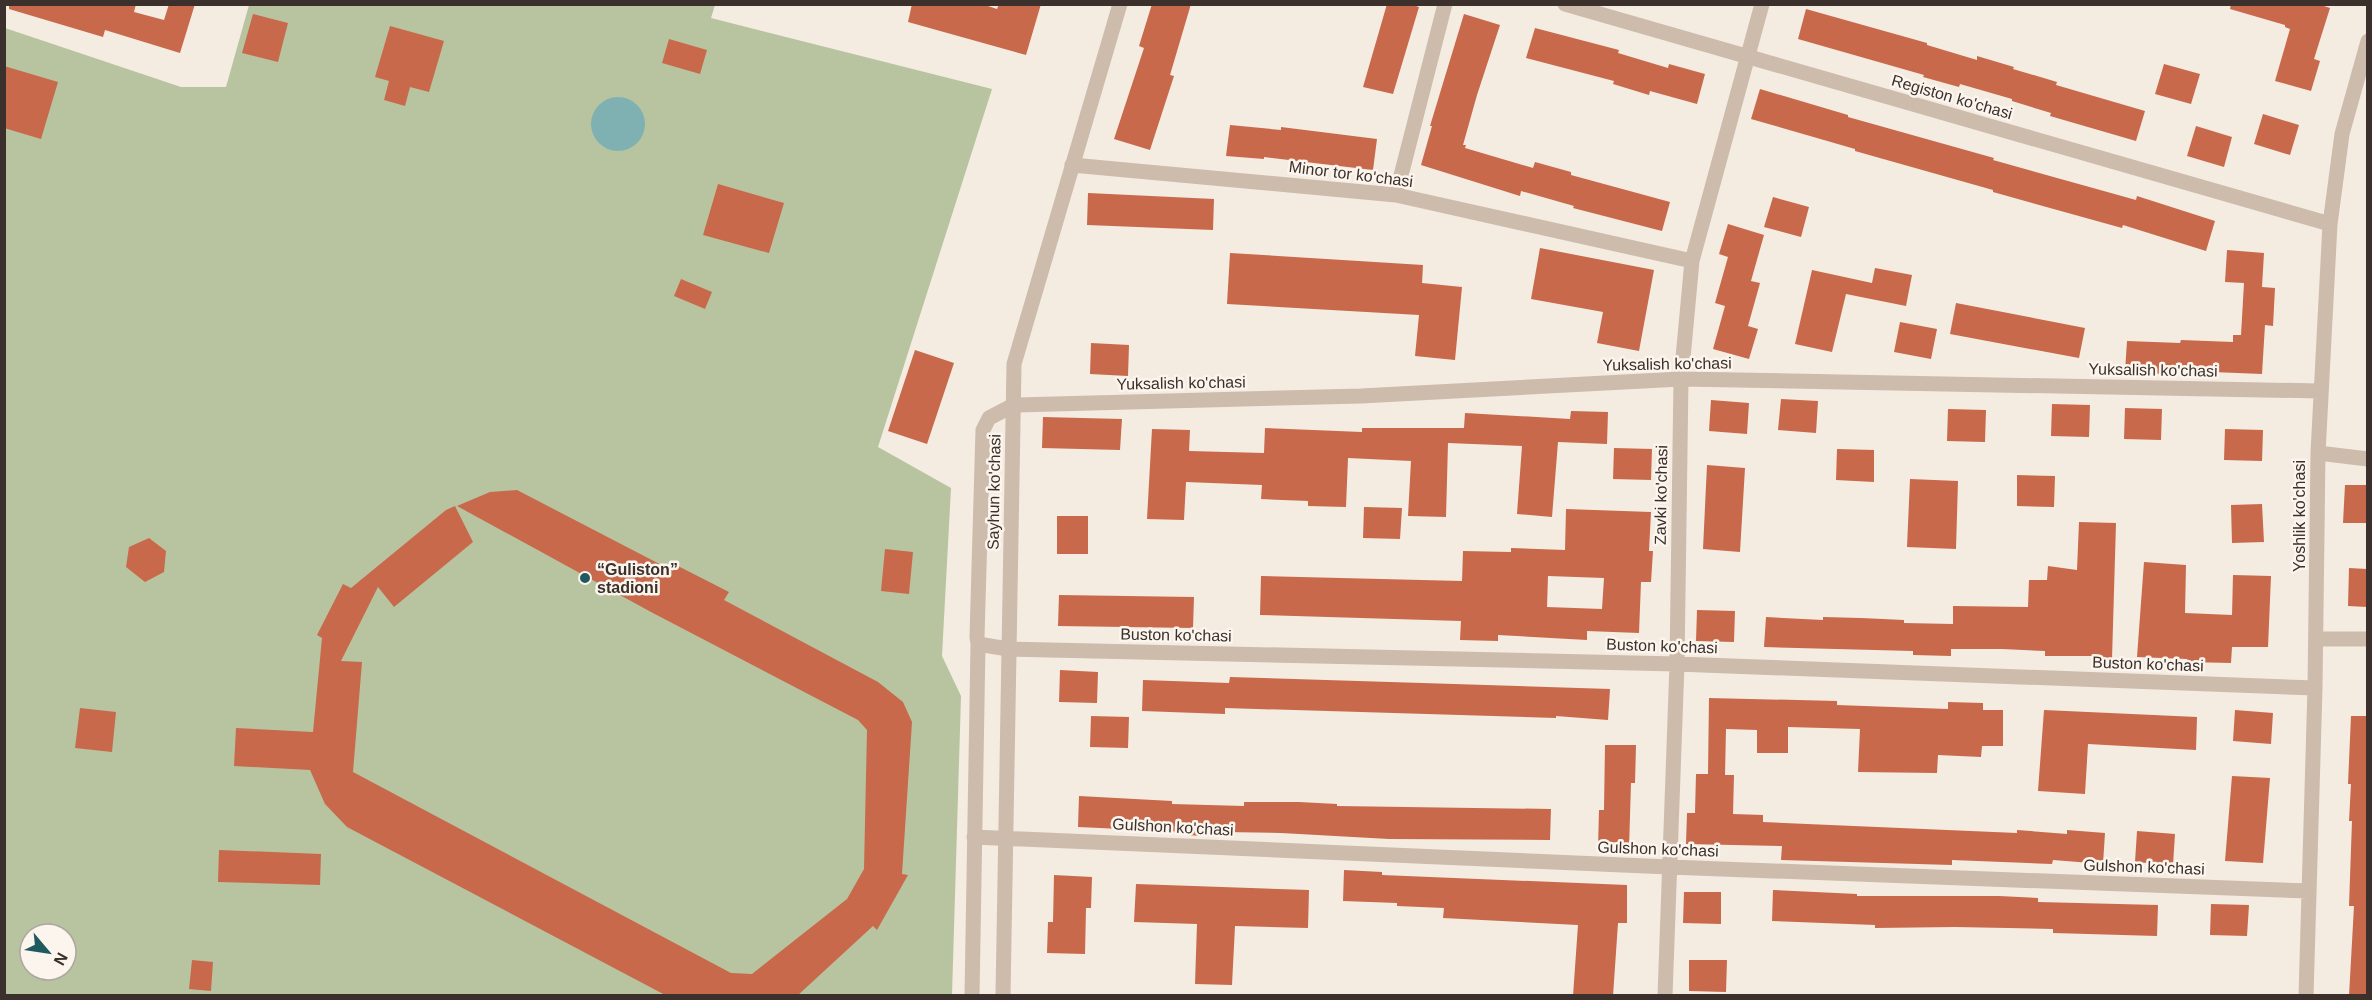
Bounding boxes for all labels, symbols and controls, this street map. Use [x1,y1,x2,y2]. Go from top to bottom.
street label: Registon ko'chasi [1890,72,2014,122]
street label: Minor tor ko'chasi [1288,158,1414,190]
street label: Yuksalish ko'chasi [1602,354,1732,374]
street label: Yuksalish ko'chasi [2088,360,2218,380]
street label: Yuksalish ko'chasi [1116,373,1246,393]
street label: Sayhun ko'chasi [984,434,1004,550]
street label: Zavki ko'chasi [1652,445,1670,545]
street label: Yoshlik ko'chasi [2291,460,2308,572]
place label: “Guliston” stadioni [597,561,678,596]
marker: “Guliston” stadioni [578,571,592,585]
street label: Buston ko'chasi [1120,626,1232,644]
street label: Buston ko'chasi [1606,636,1718,656]
street label: Buston ko'chasi [2092,654,2204,674]
street label: Gulshon ko'chasi [1112,815,1234,839]
street label: Gulshon ko'chasi [1597,838,1719,860]
street label: Gulshon ko'chasi [2083,856,2205,878]
north arrow [18,922,78,982]
text: N [50,950,71,968]

